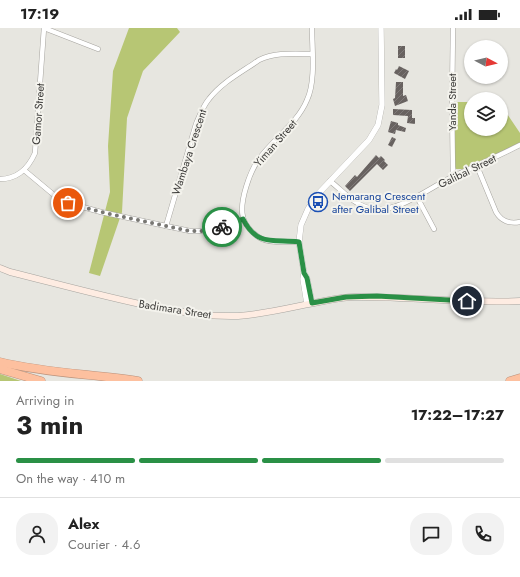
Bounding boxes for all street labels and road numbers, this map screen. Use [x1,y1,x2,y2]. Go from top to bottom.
street label: Yanda Street [444,73,460,131]
street label: Gamor Street [28,82,48,145]
street label: Wambaya Crescent [168,107,210,197]
street label: Yiman Street [250,116,300,170]
street label: Galibal Street [435,150,499,192]
street label: Badimara Street [138,295,213,323]

